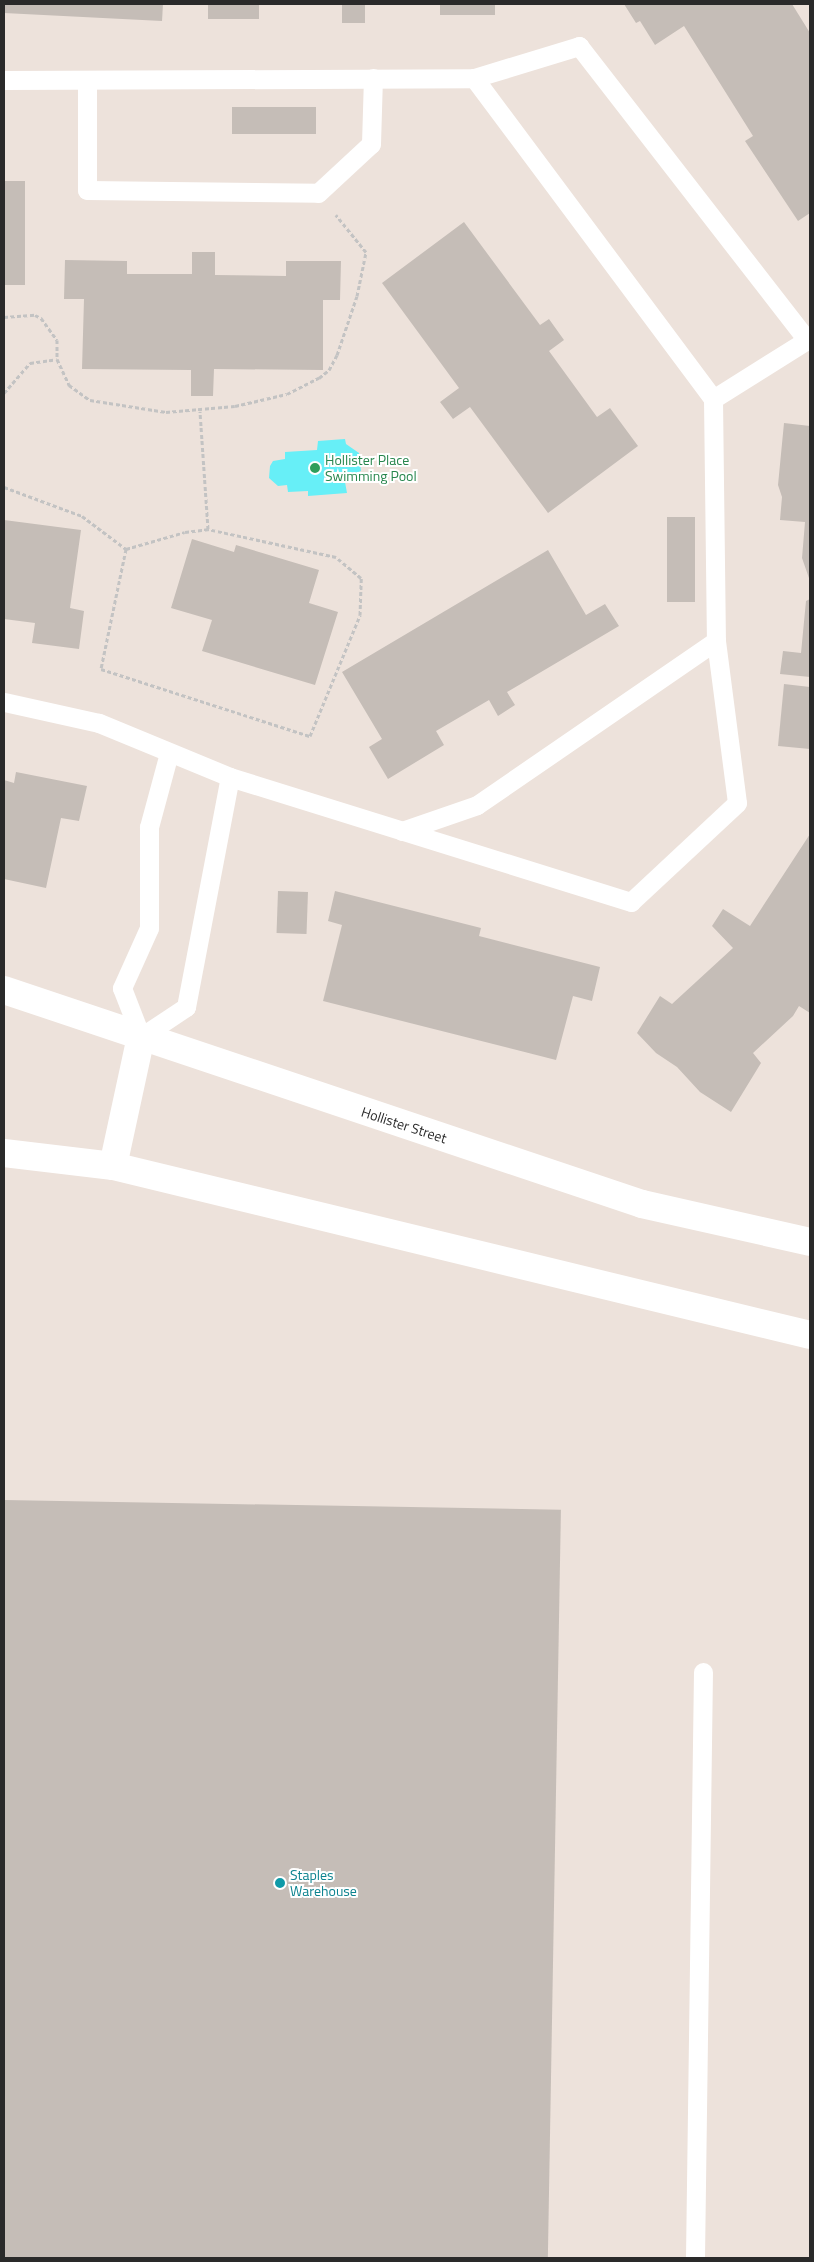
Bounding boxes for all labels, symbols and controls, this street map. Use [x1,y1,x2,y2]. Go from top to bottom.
place label: Hollister Place Swimming Pool [325,452,417,484]
marker: Hollister Place Swimming Pool [309,462,321,474]
street label: Hollister Street [359,1103,449,1147]
place label: Staples Warehouse [290,1867,357,1900]
marker: Staples Warehouse [274,1877,286,1889]

